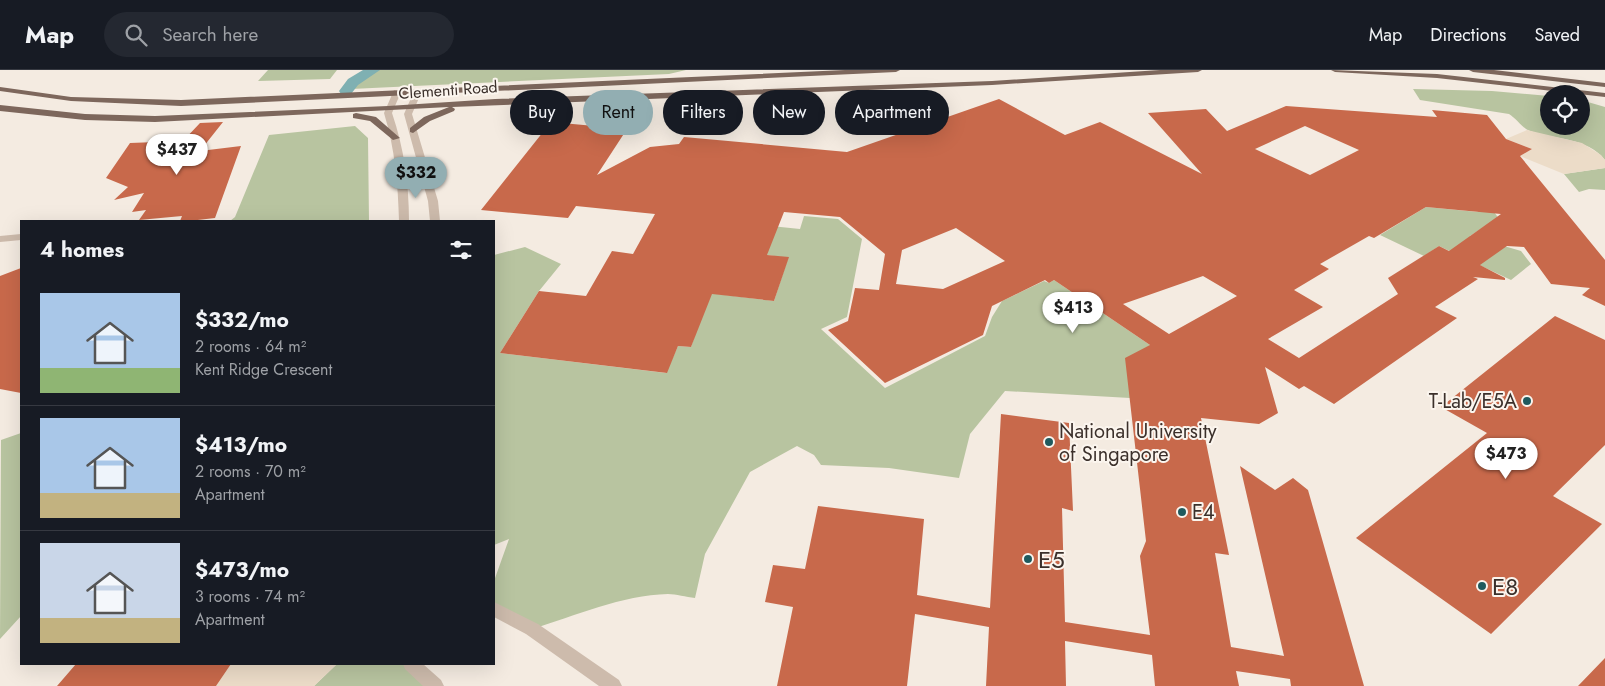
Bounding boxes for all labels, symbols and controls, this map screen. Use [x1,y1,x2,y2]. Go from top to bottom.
search box [104,12,454,57]
text: Map [25,17,74,52]
icon: search [122,21,150,49]
text: Search here [162,21,258,48]
text: Map [1369,22,1402,48]
text: Directions [1430,22,1506,48]
text: Saved [1534,22,1580,48]
street label: Clementi Road [398,75,498,105]
map controls [1540,85,1590,135]
button: locate [1540,85,1590,135]
chip: Buy [510,90,573,135]
chip: Rent [583,90,653,135]
chip: Filters [663,90,743,135]
chip: New [753,90,825,135]
chip: Apartment [835,90,949,135]
pin: $437 [147,134,207,176]
text: $437 [157,138,197,161]
pin: $332 [386,156,446,199]
text: $332 [396,161,436,184]
text: 4 homes [40,235,124,265]
icon: filters [447,236,475,264]
pin: $413 [1043,292,1103,334]
text: $413 [1053,296,1093,319]
text: $332/mo [195,305,289,335]
icon: home [80,313,140,373]
text: 2 rooms · 64 m² [195,335,306,358]
text: Kent Ridge Crescent [195,358,332,381]
place label: T-Lab/E5A [1429,387,1518,416]
marker: T-Lab/E5A [1521,395,1533,407]
place label: National University of Singapore [1059,417,1217,469]
text: $413/mo [195,430,287,460]
marker: National University of Singapore [1043,436,1055,448]
icon: home [80,438,140,498]
pin: $473 [1476,438,1536,480]
text: $473 [1486,442,1526,465]
text: 2 rooms · 70 m² [195,460,306,483]
text: Apartment [195,483,265,506]
place label: E4 [1192,498,1215,527]
marker: E4 [1176,506,1188,518]
place label: E5 [1038,542,1065,577]
marker: E5 [1022,553,1034,565]
text: $473/mo [195,555,289,585]
icon: home [80,563,140,623]
place label: E8 [1492,569,1518,604]
marker: E8 [1476,580,1488,592]
text: 3 rooms · 74 m² [195,585,305,608]
text: Apartment [195,608,265,631]

